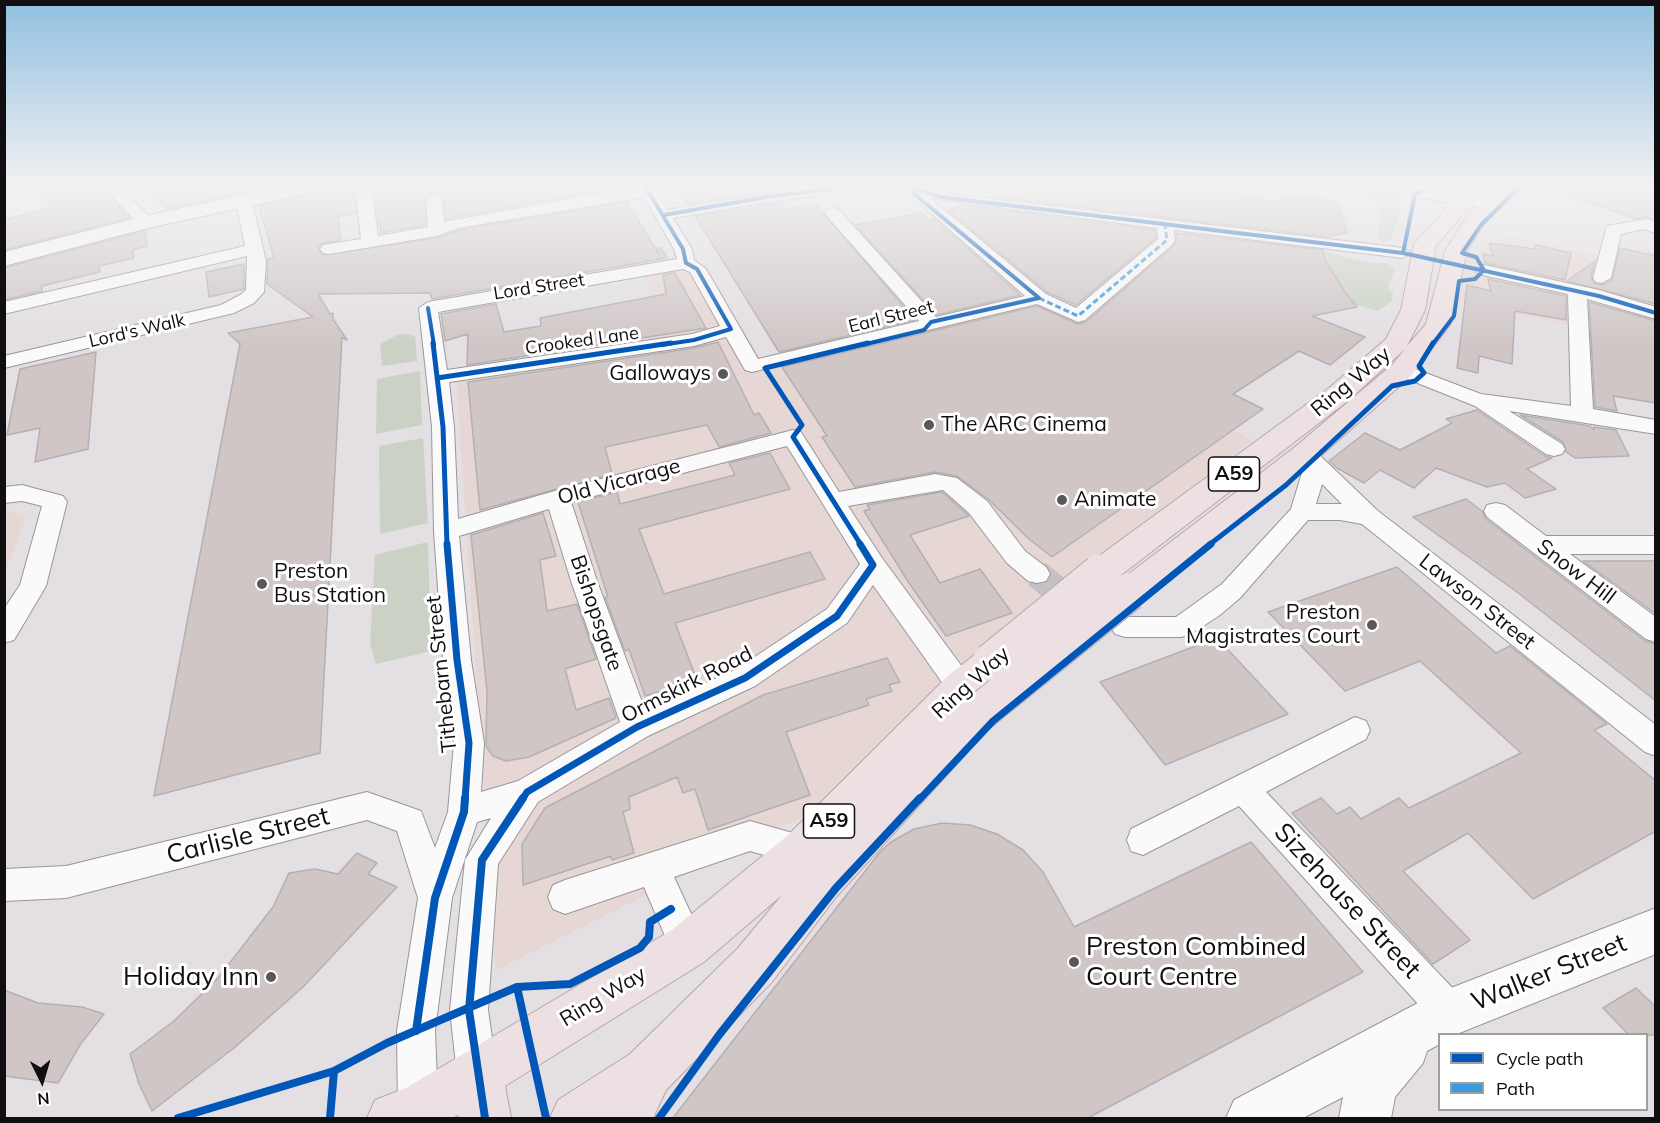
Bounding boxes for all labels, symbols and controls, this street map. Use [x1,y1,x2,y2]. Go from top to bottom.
street label: Lord Street [492,269,586,305]
street label: Earl Street [846,296,936,338]
street label: Lord's Walk [87,309,187,353]
street label: Crooked Lane [524,322,640,360]
street label: Ring Way [1306,342,1396,422]
place label: Galloways [609,361,711,387]
marker: Galloways [716,367,730,381]
place label: The ARC Cinema [941,412,1107,438]
marker: The ARC Cinema [922,418,936,432]
street label: Old Vicarage [555,454,683,510]
road number: A59 [1208,457,1260,491]
place label: Animate [1074,487,1156,513]
marker: Animate [1055,493,1069,507]
street label: Snow Hill [1532,534,1620,610]
street label: Lawson Street [1414,549,1540,655]
street label: Bishopsgate [564,552,628,674]
place label: Preston Bus Station [274,559,386,609]
marker: Preston Bus Station [255,577,269,591]
street label: Tithebarn Street [421,594,463,754]
place label: Preston Magistrates Court [1186,600,1360,650]
marker: Preston Magistrates Court [1365,618,1379,632]
street label: Ormskirk Road [617,641,757,729]
street label: Ring Way [927,642,1015,724]
street label: Carlisle Street [163,801,333,871]
road number: A59 [804,804,854,838]
street label: Sizehouse Street [1267,817,1427,985]
street label: Walker Street [1467,928,1631,1018]
place label: Preston Combined Court Centre [1086,931,1306,993]
marker: Preston Combined Court Centre [1067,955,1081,969]
place label: Holiday Inn [123,961,259,993]
street label: Ring Way [555,962,651,1032]
marker: Holiday Inn [264,970,278,984]
legend [1438,1033,1648,1111]
text: Cycle path [1496,1047,1583,1070]
north arrow [12,1051,72,1111]
text: Path [1496,1077,1535,1100]
text: N [37,1088,50,1109]

